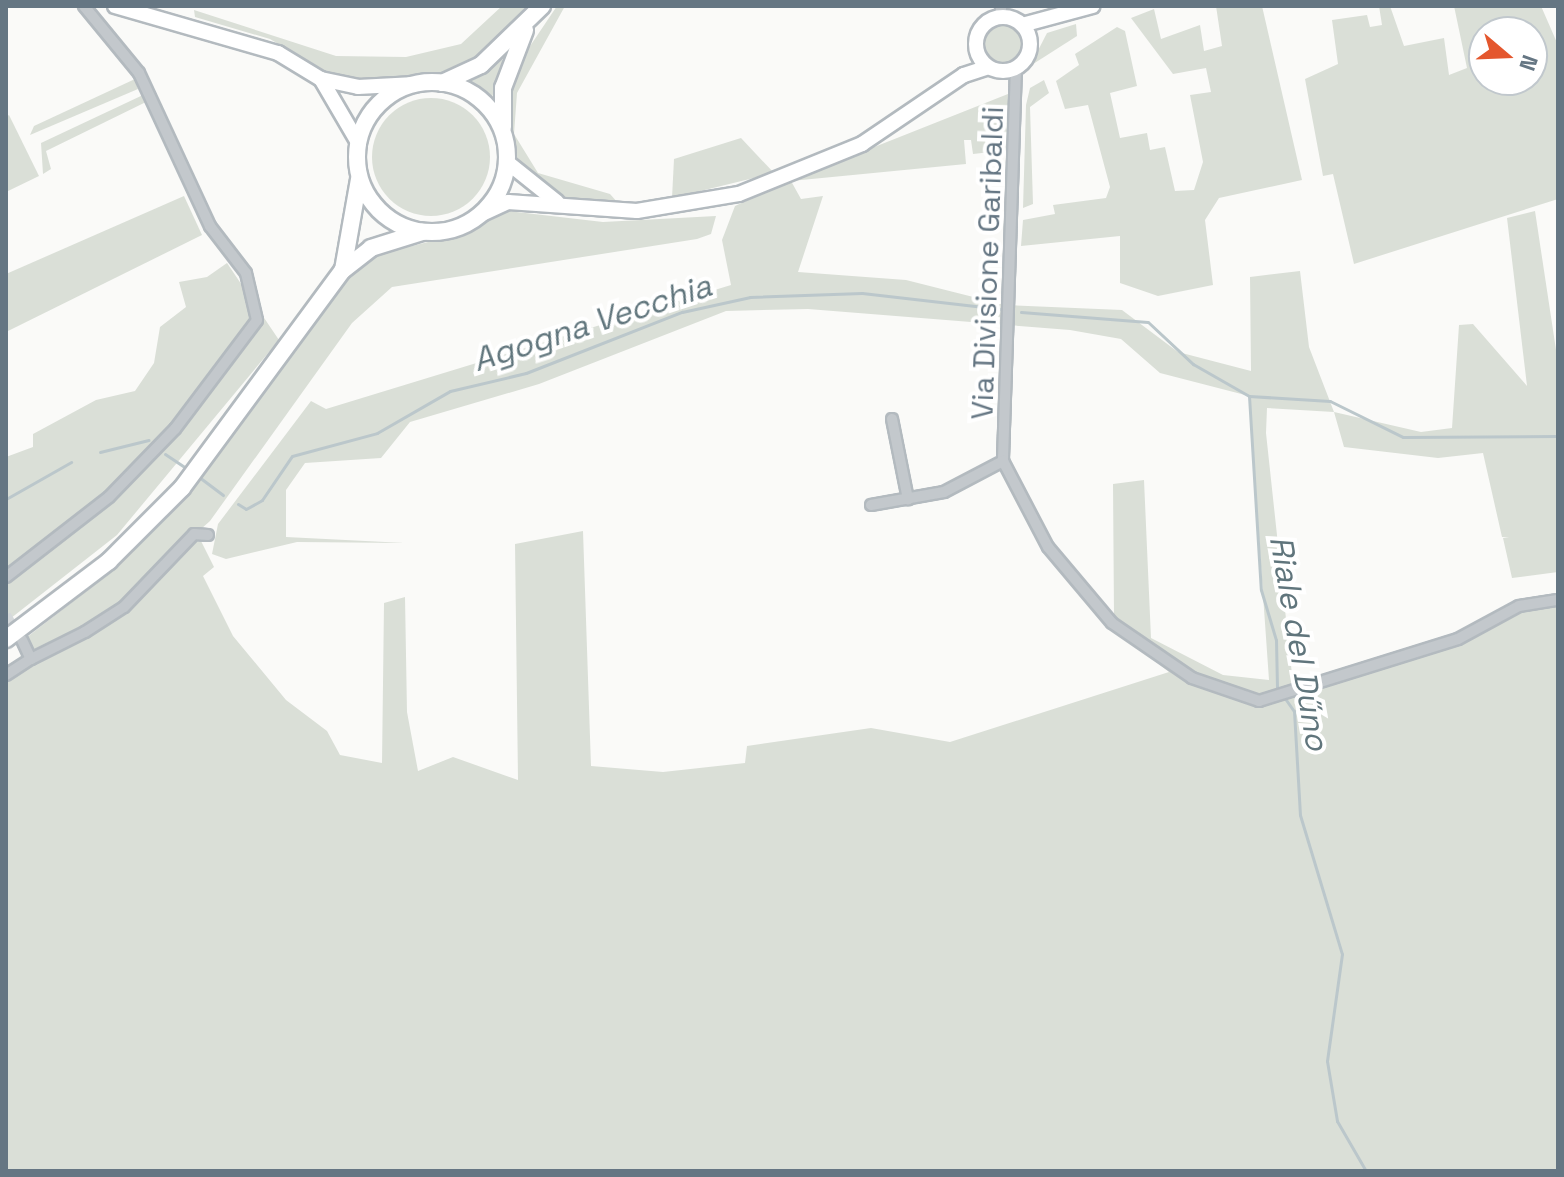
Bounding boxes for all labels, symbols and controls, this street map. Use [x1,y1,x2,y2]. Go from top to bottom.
north arrow [1468,16,1548,96]
text: N [1513,52,1544,75]
street label: Via Divisione Garibaldi [965,106,1011,420]
water label: Agogna Vecchia [468,266,716,380]
water label: Riale del Dűno [1261,533,1337,753]

